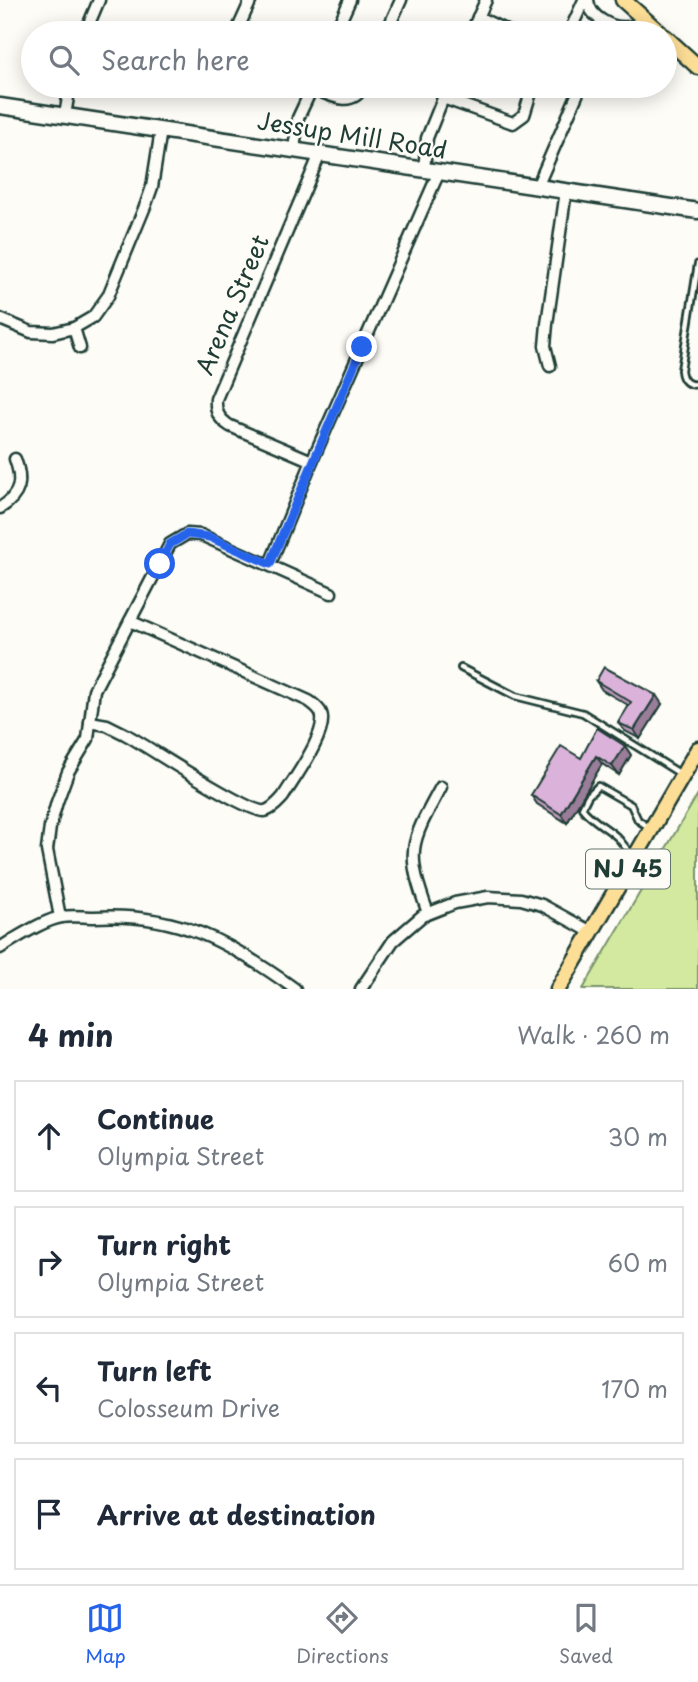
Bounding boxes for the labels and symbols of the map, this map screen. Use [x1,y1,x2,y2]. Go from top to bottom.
street label: Jessup Mill Road [255,101,450,167]
street label: Arena Street [185,228,277,380]
route end [346,331,377,362]
route start [144,548,175,579]
road number: NJ 45 [586,849,670,888]

